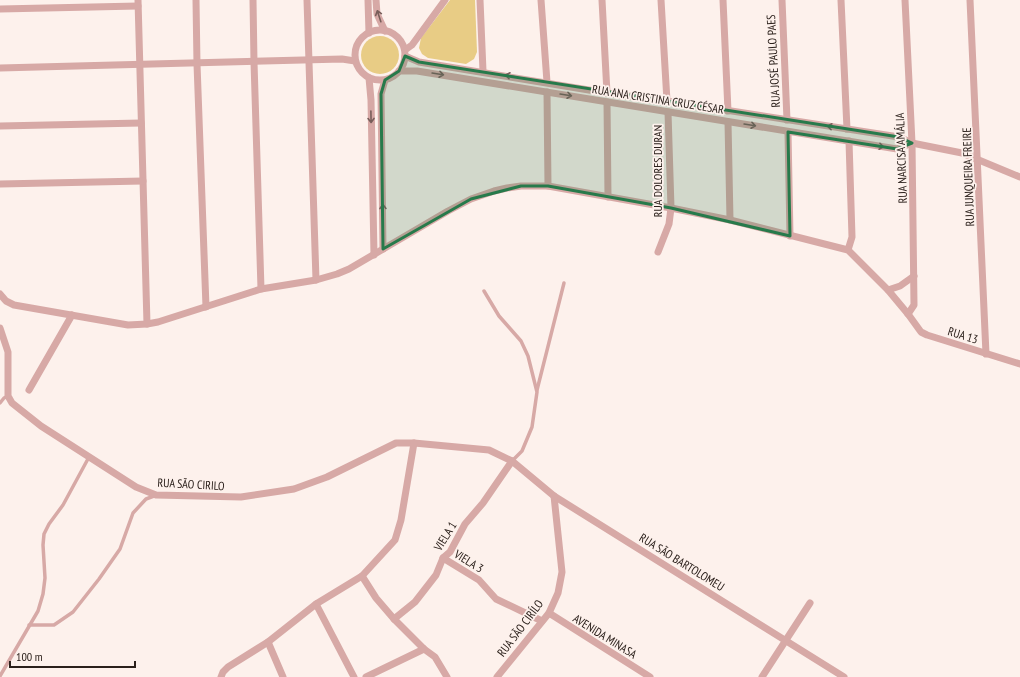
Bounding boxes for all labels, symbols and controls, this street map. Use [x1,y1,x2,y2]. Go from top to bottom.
one-way arrow [375,10,382,23]
street label: RUA JOSÉ PAULO PAES [763,14,783,108]
one-way arrow [431,71,444,79]
one-way arrow [505,72,518,80]
street label: RUA ANA CRISTINA CRUZ CÉSAR [591,81,725,117]
one-way arrow [559,92,572,100]
one-way arrow [367,110,375,123]
street label: RUA NARCISA AMÁLIA [892,112,910,204]
one-way arrow [743,121,756,129]
one-way arrow [827,123,840,131]
street label: RUA DOLORES DURAN [650,125,665,217]
street label: RUA JUNQUEIRA FREIRE [959,127,977,227]
one-way arrow [871,142,884,150]
one-way arrow [379,204,387,217]
street label: RUA 13 [946,323,980,347]
street label: RUA SÃO CIRILO [157,475,225,493]
street label: VIELA 1 [430,519,460,554]
street label: RUA SÃO BARTOLOMEU [637,530,727,594]
street label: VIELA 3 [451,546,486,576]
street label: RUA SÃO CIRÍLO [494,596,546,659]
street label: AVENIDA MINASA [570,610,640,662]
scale bar [10,643,135,669]
text: 100 m [16,649,43,664]

